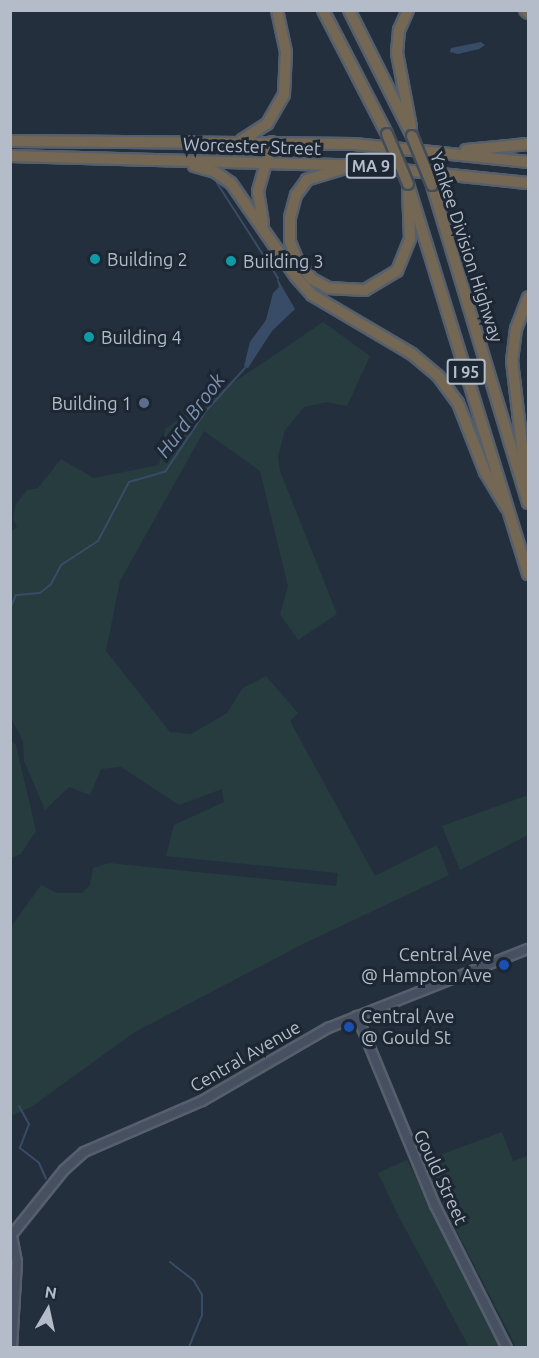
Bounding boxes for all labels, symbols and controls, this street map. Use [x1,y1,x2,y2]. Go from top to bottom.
street label: Worcester Street [183,133,321,159]
street label: Yankee Division Highway [426,149,508,345]
road number: MA 9 [346,153,397,179]
place label: Building 2 [107,248,188,270]
place label: Building 3 [243,250,324,272]
marker: Building 2 [88,252,102,266]
marker: Building 3 [224,254,238,268]
place label: Building 4 [101,326,182,348]
marker: Building 4 [82,330,96,344]
road number: I 95 [446,359,486,385]
water label: Hurd Brook [150,368,230,462]
place label: Building 1 [51,392,132,414]
marker: Building 1 [137,396,151,410]
place label: Central Ave @ Hampton Ave [361,944,492,986]
marker: Central Ave @ Hampton Ave [497,958,511,972]
place label: Central Ave @ Gould St [361,1006,454,1048]
street label: Central Avenue [186,1016,304,1096]
marker: Central Ave @ Gould St [342,1020,356,1034]
street label: Gould Street [410,1126,472,1228]
north arrow [18,1280,78,1340]
text: N [44,1282,58,1302]

